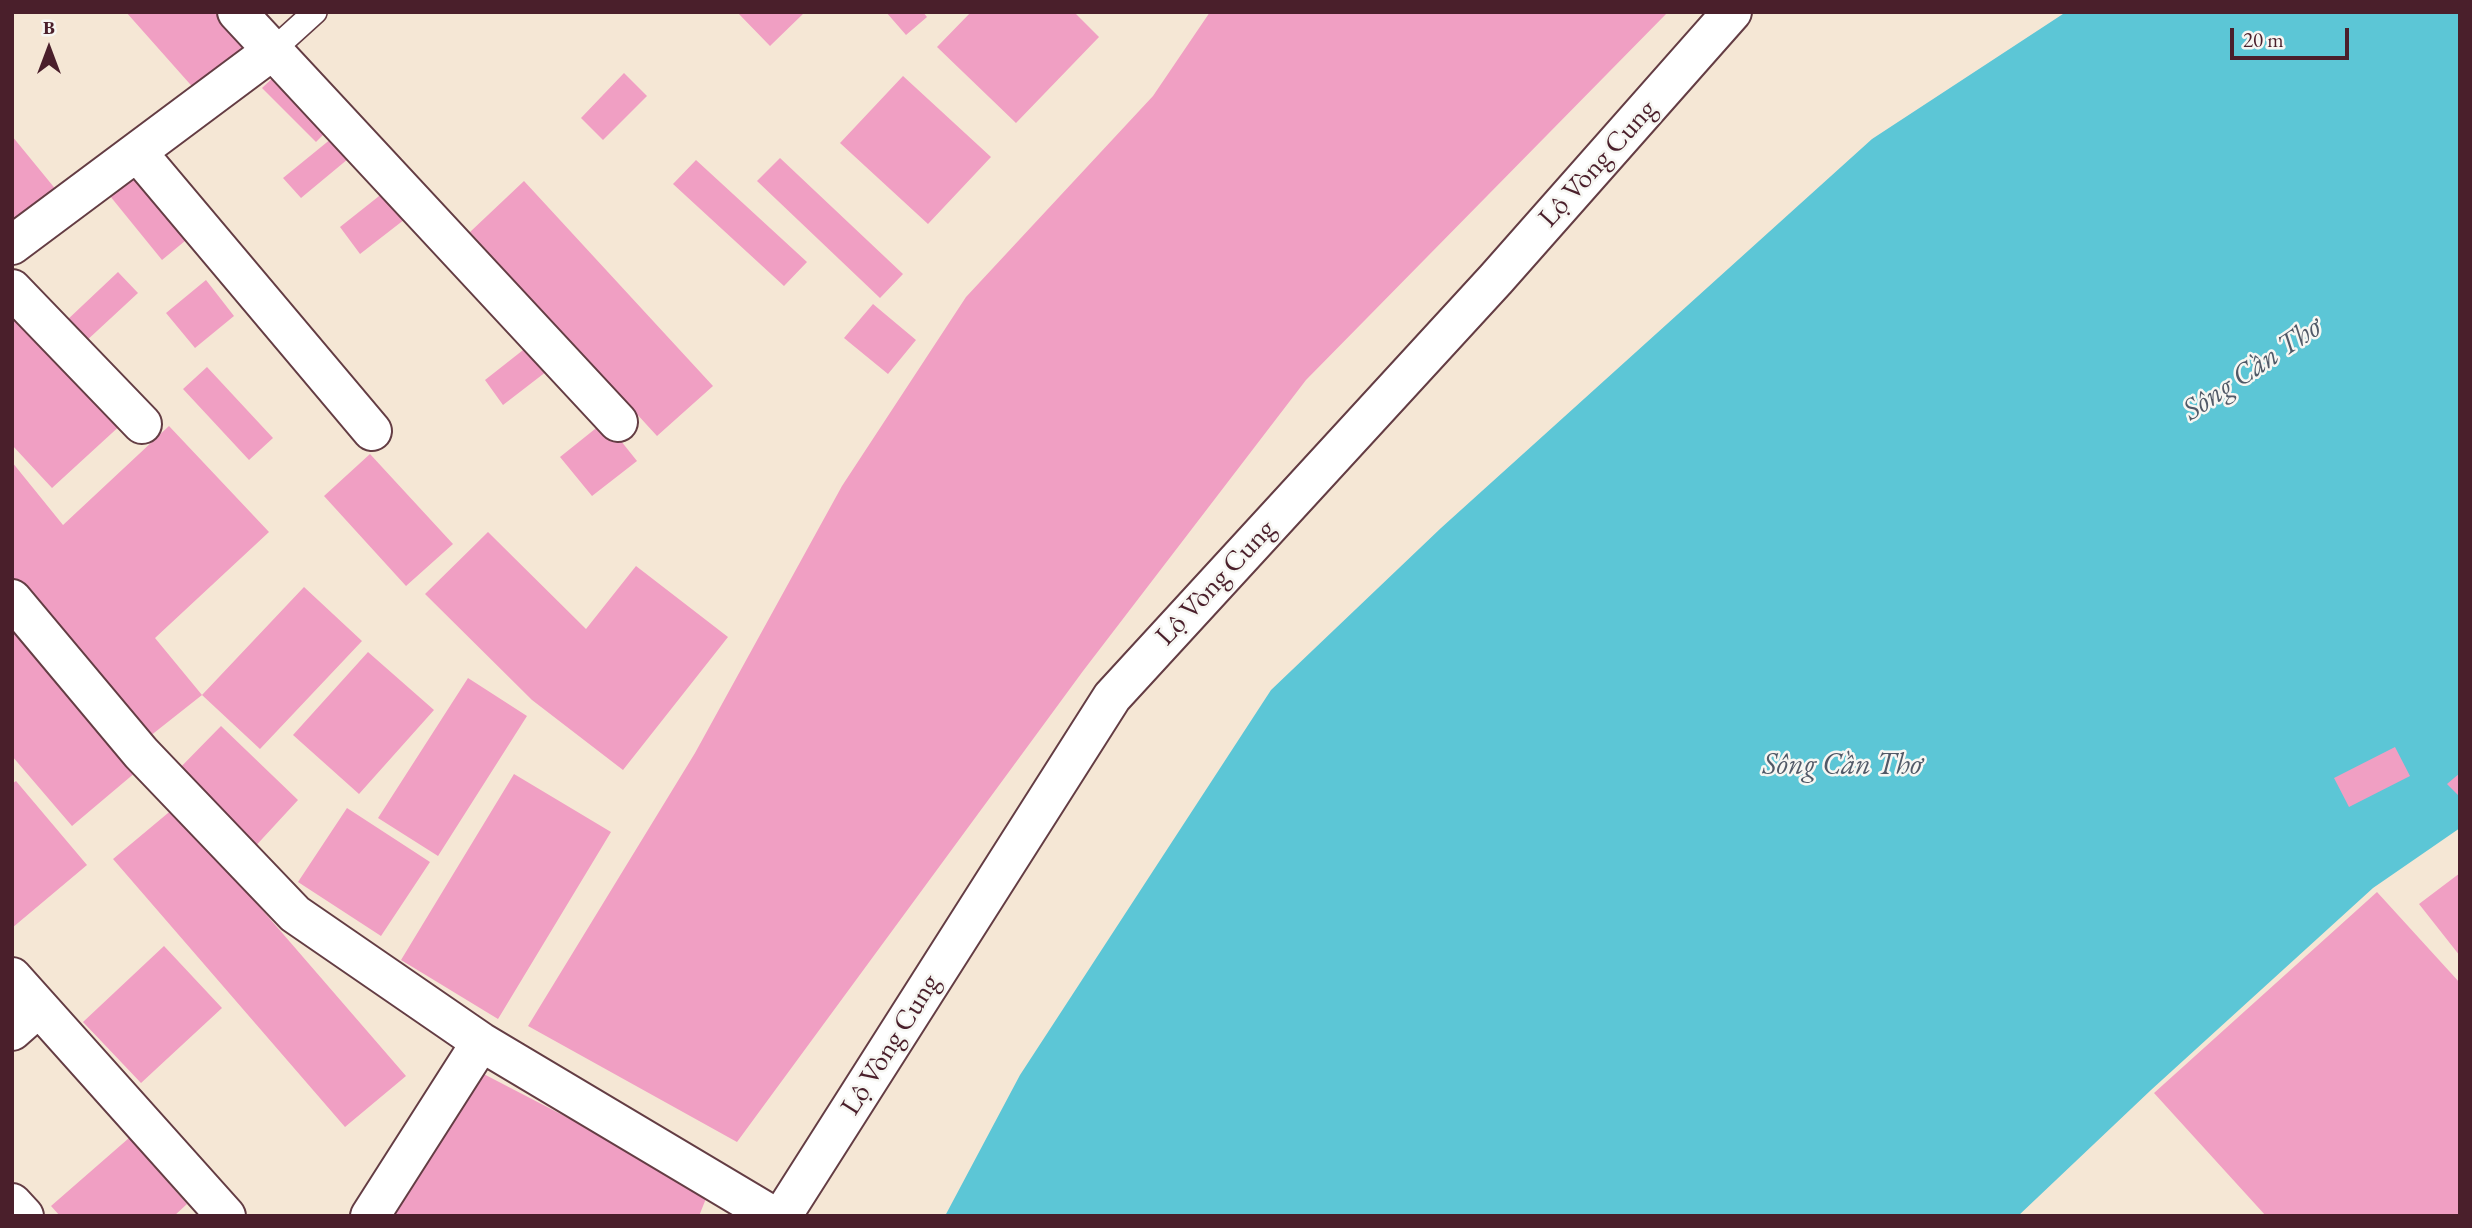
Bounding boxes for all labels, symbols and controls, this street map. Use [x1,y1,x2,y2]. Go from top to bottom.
north arrow [14,14,84,84]
scale bar [2234,14,2353,58]
text: B [43,15,55,40]
text: 20 m [2243,26,2284,53]
street label: Lộ Vòng Cung [1532,93,1664,235]
water label: Sông Cần Thơ [2176,309,2330,429]
street label: Lộ Vòng Cung [1149,513,1283,653]
water label: Sông Cần Thơ [1762,748,1924,784]
street label: Lộ Vòng Cung [834,968,948,1122]

